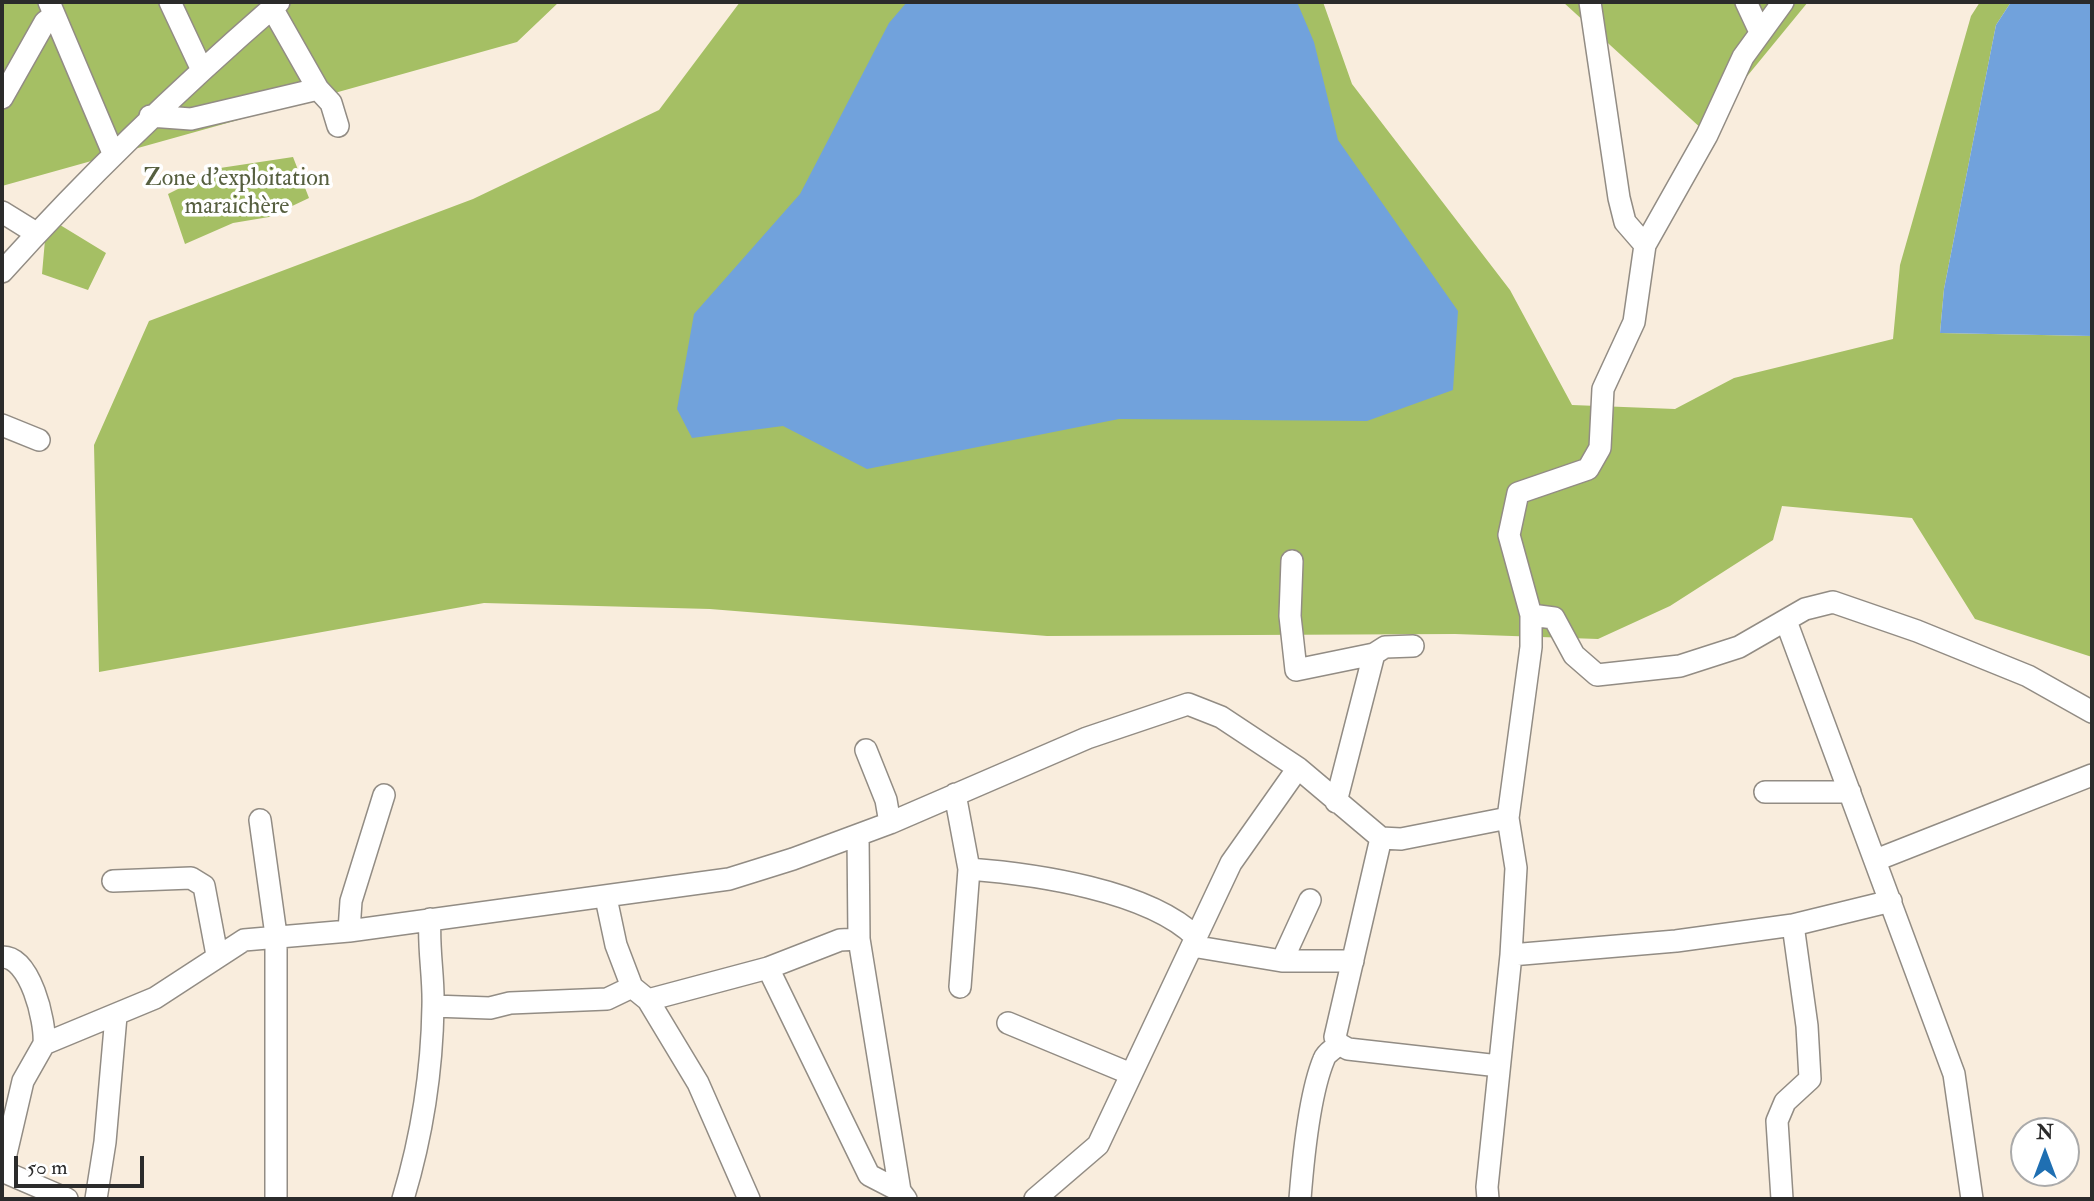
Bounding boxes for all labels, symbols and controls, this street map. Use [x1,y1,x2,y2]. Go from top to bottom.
park label: Zone d'exploitation maraichère [144,166,330,222]
north arrow [2010,1117,2080,1187]
text: N [2036,1121,2054,1145]
scale bar [18,1142,147,1186]
text: 50 m [27,1154,68,1181]

